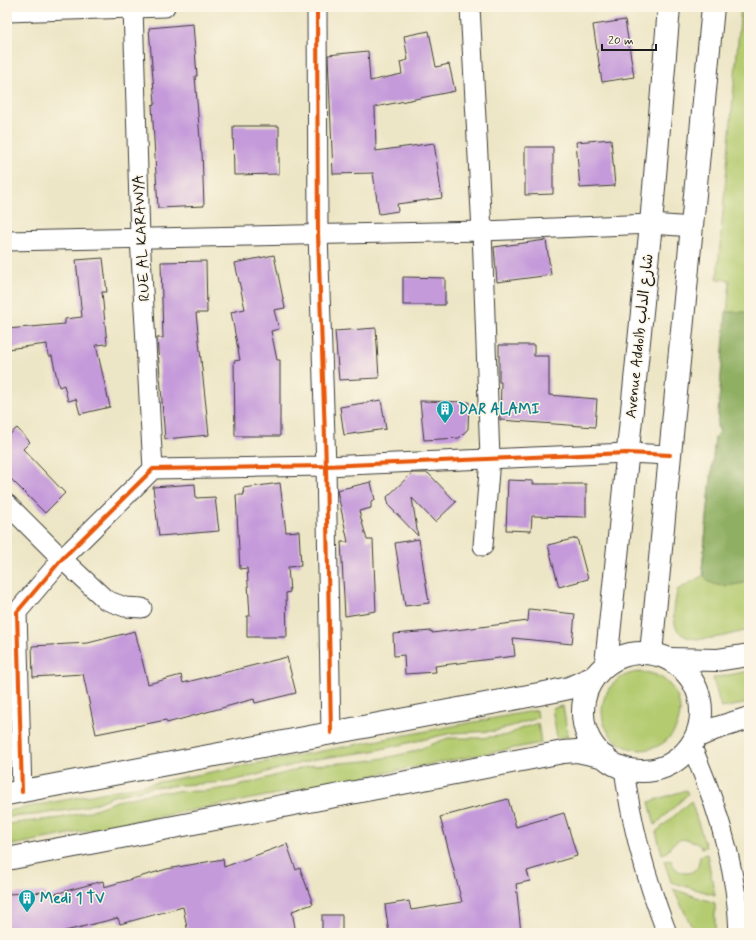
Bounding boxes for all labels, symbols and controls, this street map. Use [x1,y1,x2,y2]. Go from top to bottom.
scale bar [602,26,656,52]
text: 20 m [608,33,634,49]
street label: RUE AL KARAWYA [129,174,155,302]
street label: Avenue Addolb شارع الدلب [621,253,659,419]
building icon: DAR ALAMI [435,399,455,424]
place label: DAR ALAMI [458,400,540,420]
building icon: Medi 1 TV [17,888,37,913]
place label: Medi 1 TV [40,889,105,909]

